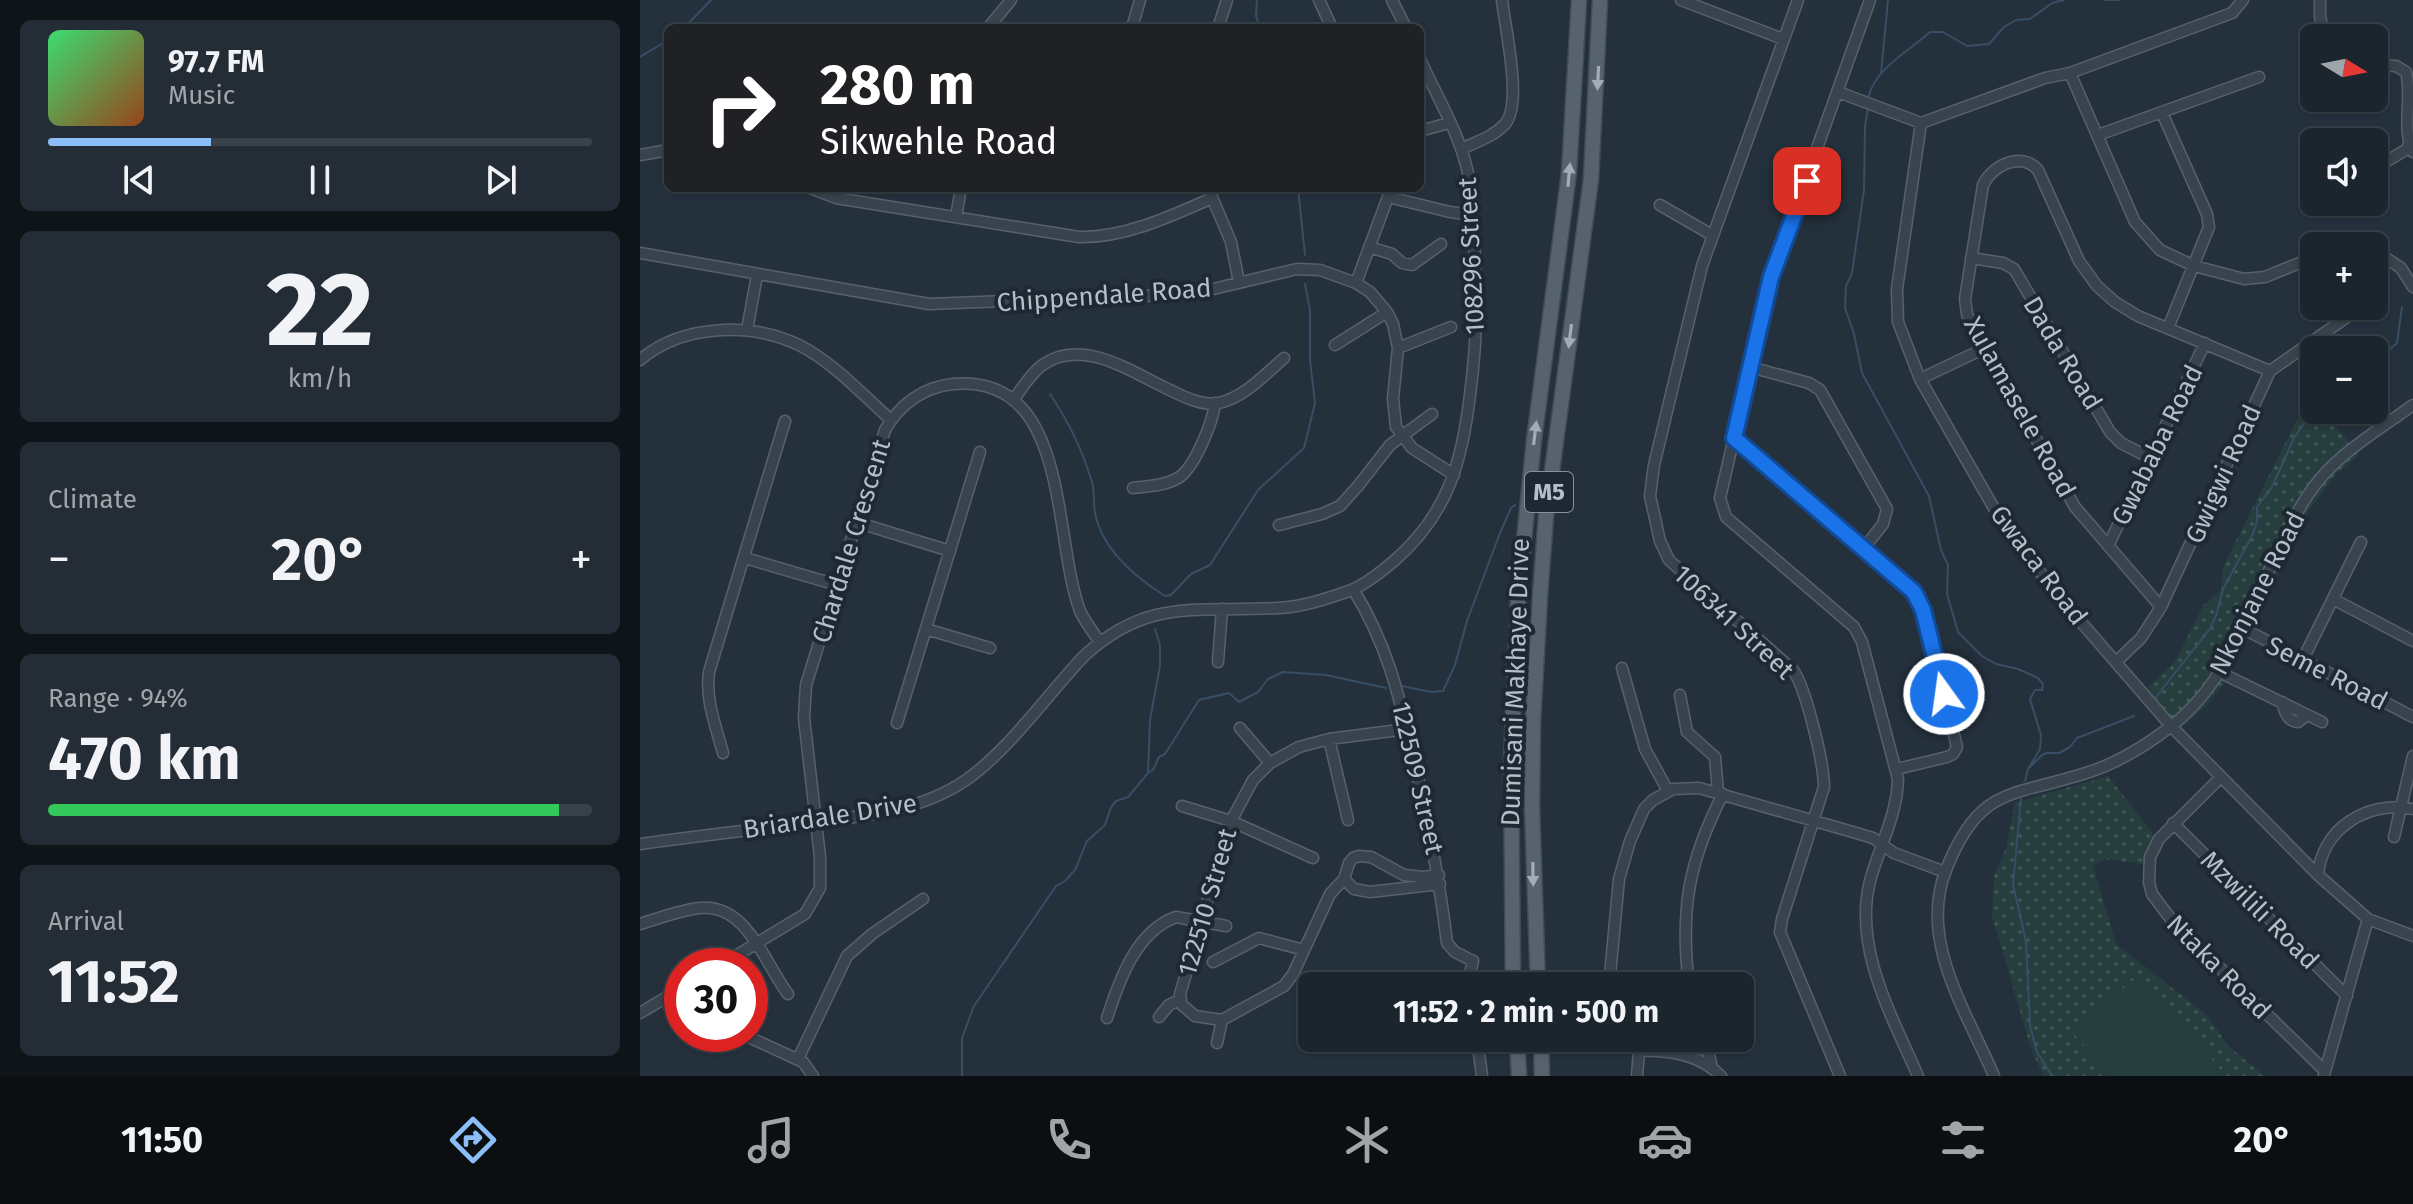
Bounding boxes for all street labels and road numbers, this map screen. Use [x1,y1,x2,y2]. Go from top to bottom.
street label: 108296 Street [1452,176,1491,335]
street label: Chippendale Road [996,273,1212,318]
street label: Dada Road [2017,291,2109,416]
street label: Xulamasele Road [1957,312,2082,503]
street label: Gwababa Road [2105,360,2210,530]
street label: Gwigwi Road [2179,400,2268,548]
street label: Chardale Crescent [806,435,897,647]
road number: M5 [1525,472,1573,512]
street label: Gwaca Road [1983,499,2094,631]
street label: Nkonjane Road [2203,506,2312,680]
street label: Dumisani Makhaye Drive [1495,537,1536,827]
street label: 106341 Street [1667,559,1801,686]
street label: Seme Road [2261,630,2392,717]
street label: 122509 Street [1385,699,1450,858]
street label: Briardale Drive [741,787,919,846]
street label: 122510 Street [1172,824,1243,979]
street label: Mzwilili Road [2194,845,2325,976]
street label: Ntaka Road [2160,909,2277,1026]

